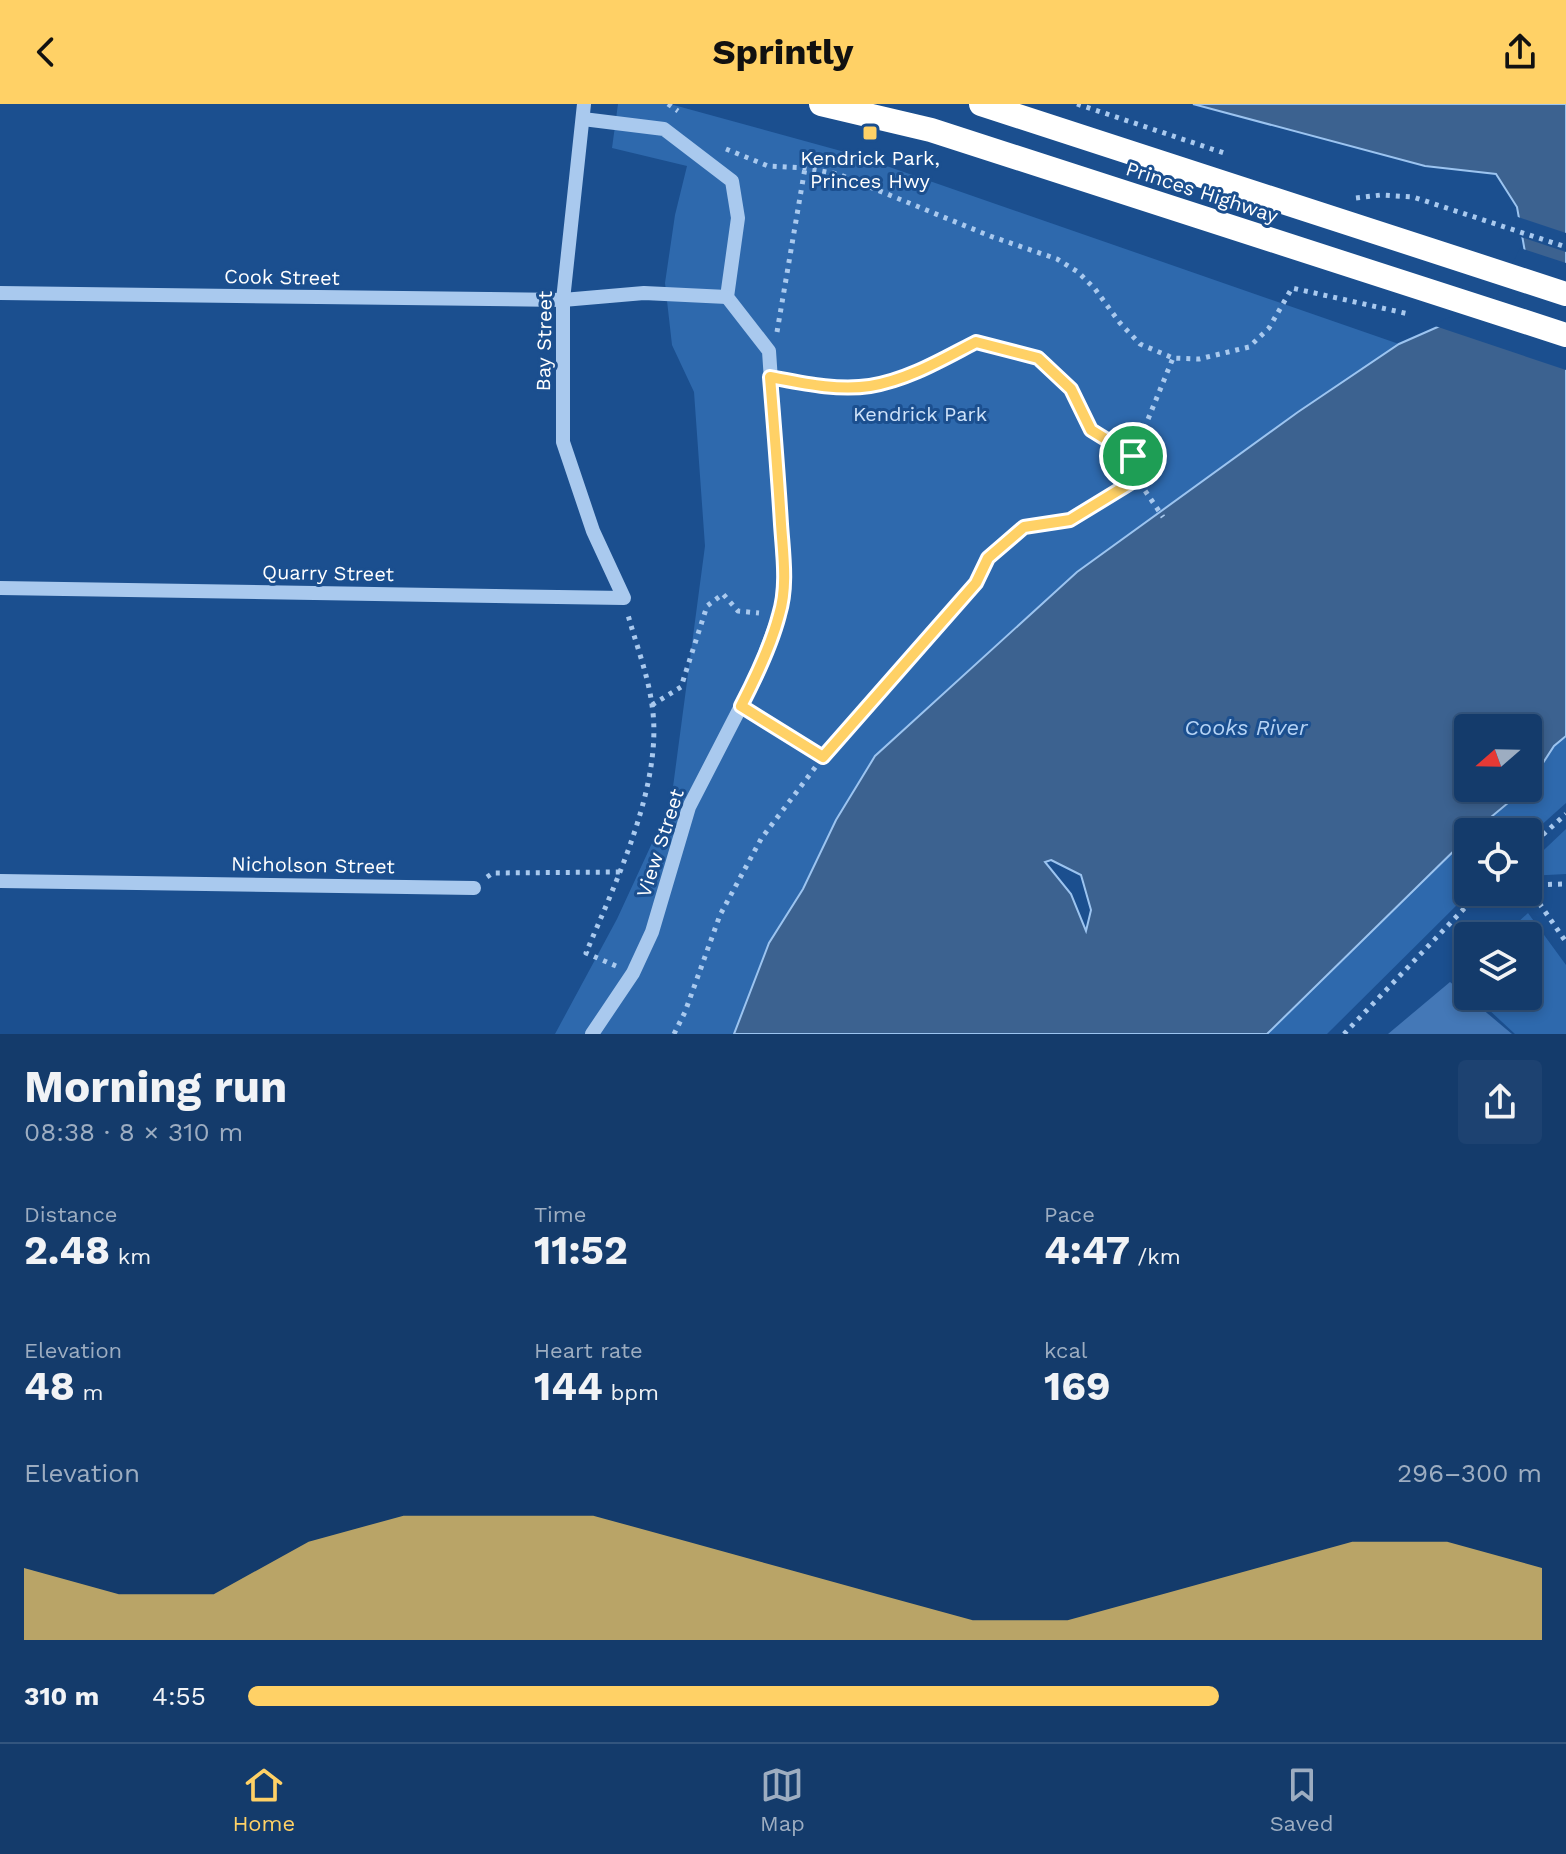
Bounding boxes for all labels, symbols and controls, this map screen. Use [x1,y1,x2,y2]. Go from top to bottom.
icon: back [24,30,68,74]
icon: share [1498,30,1542,74]
text: Sprintly [712,31,854,73]
marker: Kendrick Park, Princes Hwy [861,124,879,142]
place label: Kendrick Park, Princes Hwy [800,146,940,193]
street label: Princes Highway [1123,156,1282,228]
street label: Cook Street [224,264,341,290]
street label: Bay Street [531,290,557,392]
park label: Kendrick Park [853,402,987,426]
pin [1099,422,1167,490]
icon: arrive [1111,434,1155,478]
street label: Quarry Street [262,560,395,586]
north arrow [1454,714,1542,802]
map controls [1454,714,1542,1010]
water label: Cooks River [1184,715,1309,740]
street label: View Street [631,785,689,900]
button: locate [1454,818,1542,906]
street label: Nicholson Street [231,852,396,878]
button: layers [1454,922,1542,1010]
button: share [1458,1060,1542,1144]
text: Morning run [24,1061,287,1113]
text: 08:38 · 8 × 310 m [24,1117,243,1147]
text: Distance [24,1202,118,1227]
text: Time [534,1202,586,1227]
text: Pace [1044,1202,1095,1227]
text: 2.48 [24,1227,110,1274]
text: 11:52 [534,1227,628,1274]
text: 4:47 [1044,1227,1130,1274]
text: km [110,1244,151,1269]
text: /km [1130,1244,1181,1269]
text: Elevation [24,1338,122,1363]
text: Heart rate [534,1338,643,1363]
text: kcal [1044,1338,1088,1363]
text: 48 [24,1363,75,1410]
text: 144 [534,1363,603,1410]
text: 169 [1044,1363,1111,1410]
text: m [75,1380,103,1405]
text: bpm [603,1380,659,1405]
text: Elevation [24,1458,140,1488]
text: 296–300 m [1397,1458,1542,1488]
text: 310 m [24,1681,99,1711]
text: 4:55 [152,1681,206,1711]
tab: Home [232,1763,295,1836]
tab: Map [760,1763,805,1836]
tab: Saved [1270,1763,1334,1836]

